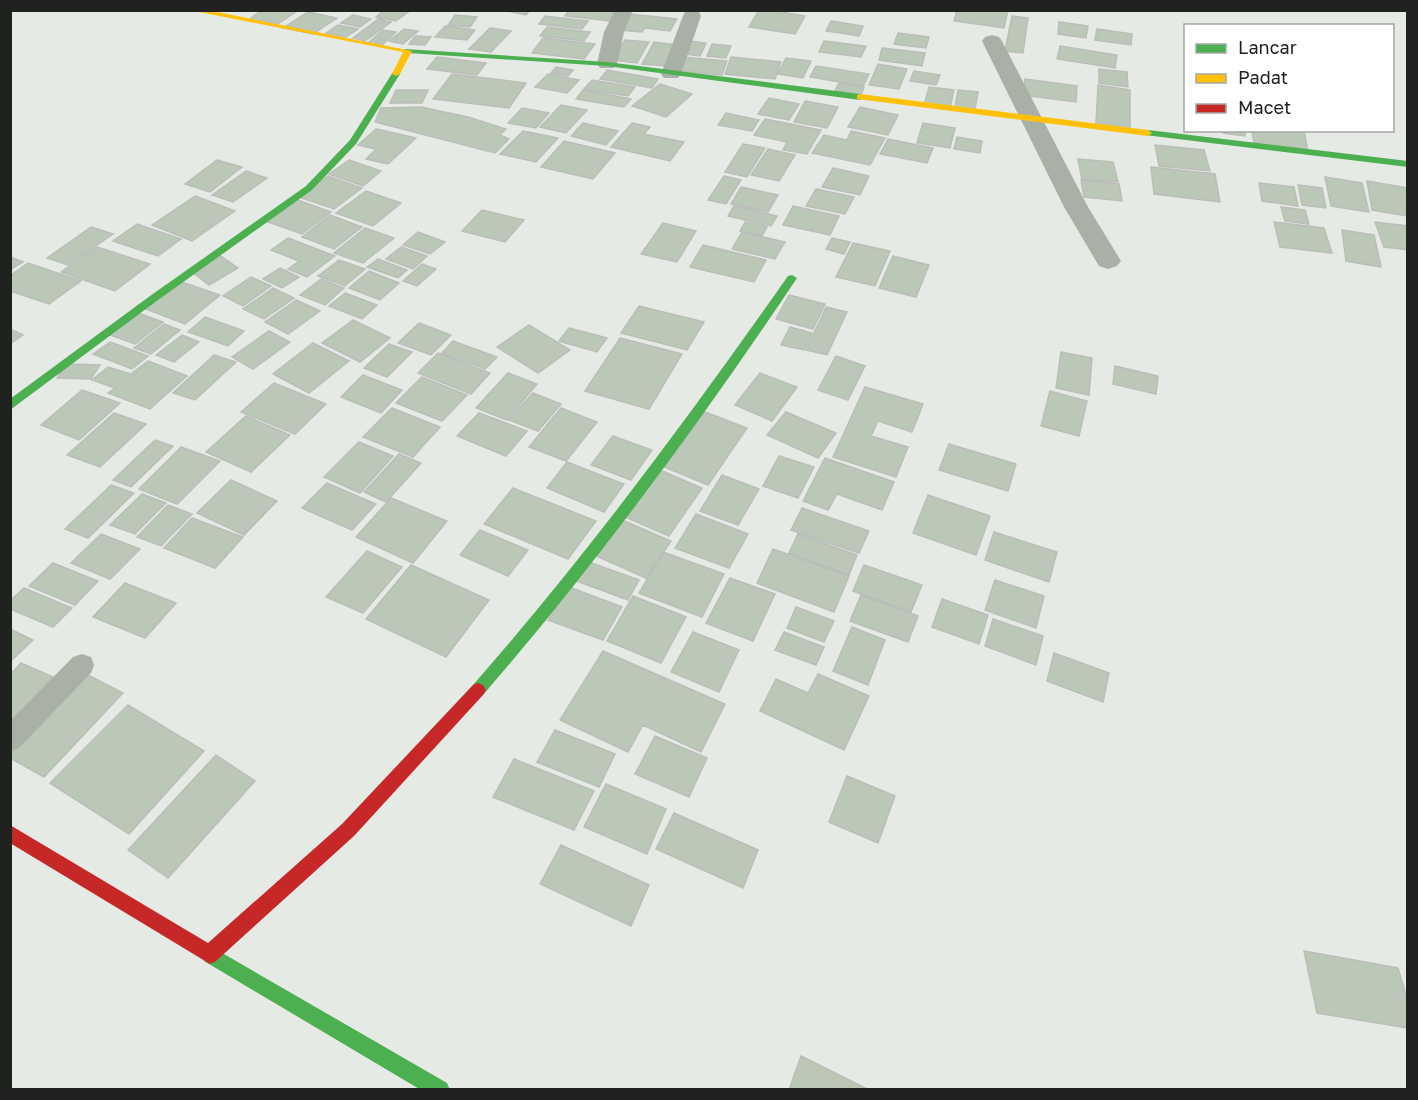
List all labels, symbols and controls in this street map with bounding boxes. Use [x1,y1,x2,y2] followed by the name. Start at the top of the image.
[1184,24,1394,132] legend
[1238,36,1297,58] text: Lancar
[1238,66,1288,88] text: Padat
[1238,96,1291,118] text: Macet

